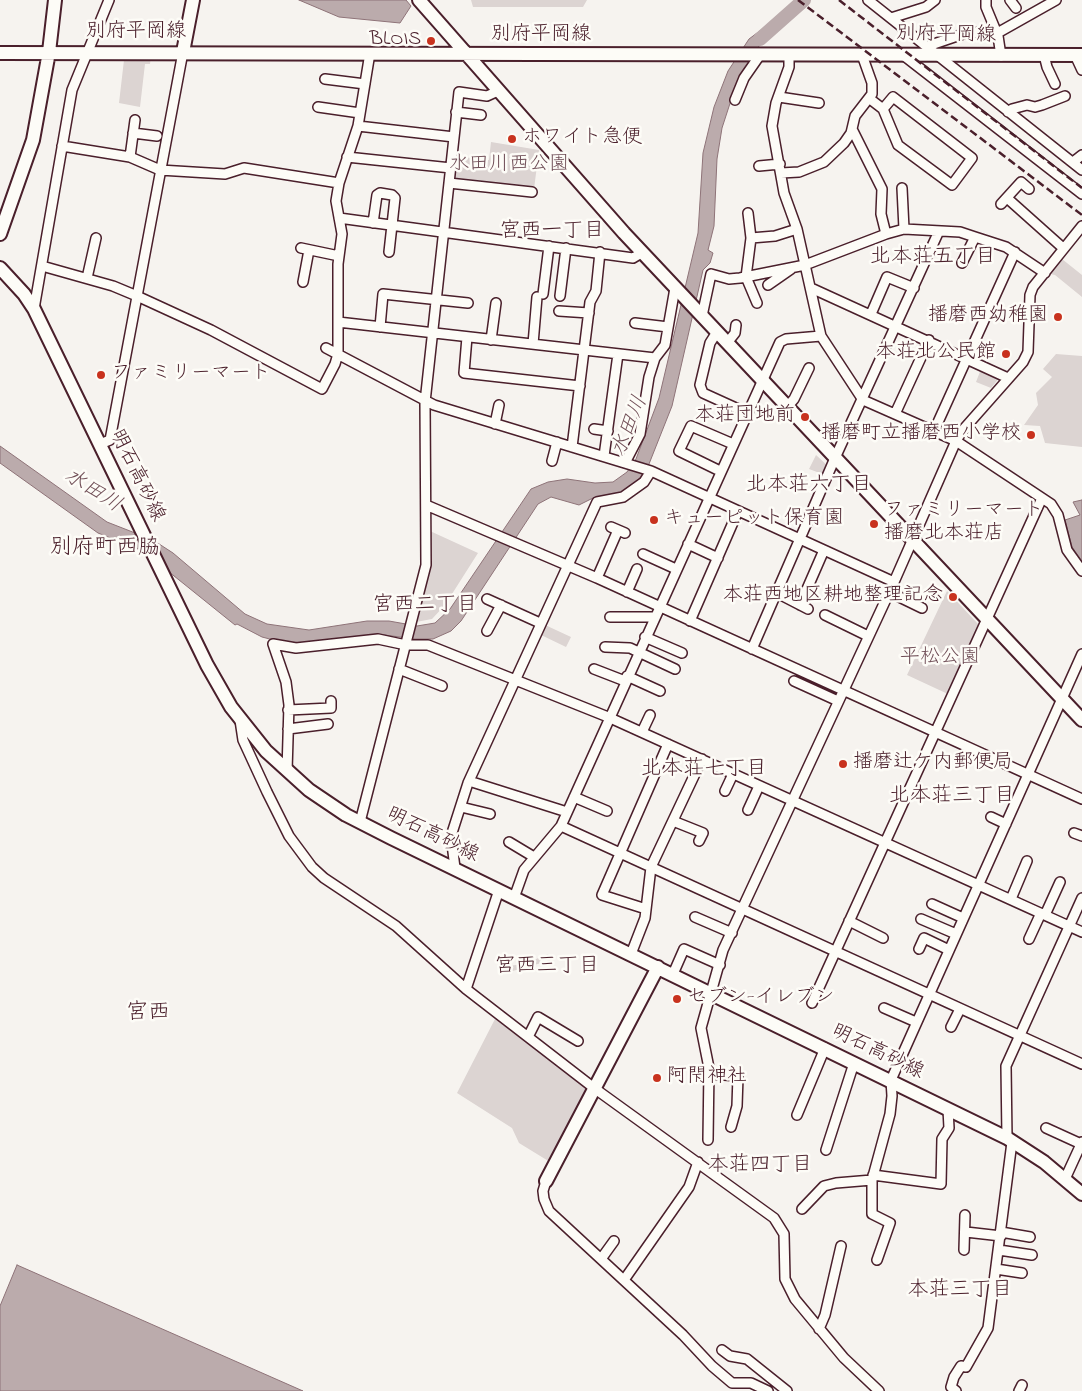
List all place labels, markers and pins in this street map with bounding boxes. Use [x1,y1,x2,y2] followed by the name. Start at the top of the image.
[369,29,421,53] place label: BLOIS
[425,35,437,47] marker: BLOIS
[522,127,642,151] place label: ホワイト急便
[506,133,518,145] marker: ホワイト急便
[928,305,1048,329] place label: 播磨西幼稚園
[1052,311,1064,323] marker: 播磨西幼稚園
[876,342,996,366] place label: 本荘北公民館
[1000,348,1012,360] marker: 本荘北公民館
[111,363,271,387] place label: ファミリーマート
[95,369,107,381] marker: ファミリーマート
[695,405,795,429] place label: 本荘団地前
[799,411,811,423] marker: 本荘団地前
[821,423,1021,447] place label: 播磨町立播磨西小学校
[1025,429,1037,441] marker: 播磨町立播磨西小学校
[884,500,1044,547] place label: ファミリーマート 播磨北本荘店
[664,508,844,532] place label: キューピット保育園
[648,514,660,526] marker: キューピット保育園
[868,518,880,530] marker: ファミリーマート 播磨北本荘店
[723,585,943,609] place label: 本荘西地区耕地整理記念
[947,591,959,603] marker: 本荘西地区耕地整理記念
[853,752,1013,776] place label: 播磨辻ケ内郵便局
[837,758,849,770] marker: 播磨辻ケ内郵便局
[687,987,834,1011] place label: セブン-イレブン
[671,993,683,1005] marker: セブン-イレブン
[667,1066,747,1090] place label: 阿閇神社
[651,1072,663,1084] marker: 阿閇神社

